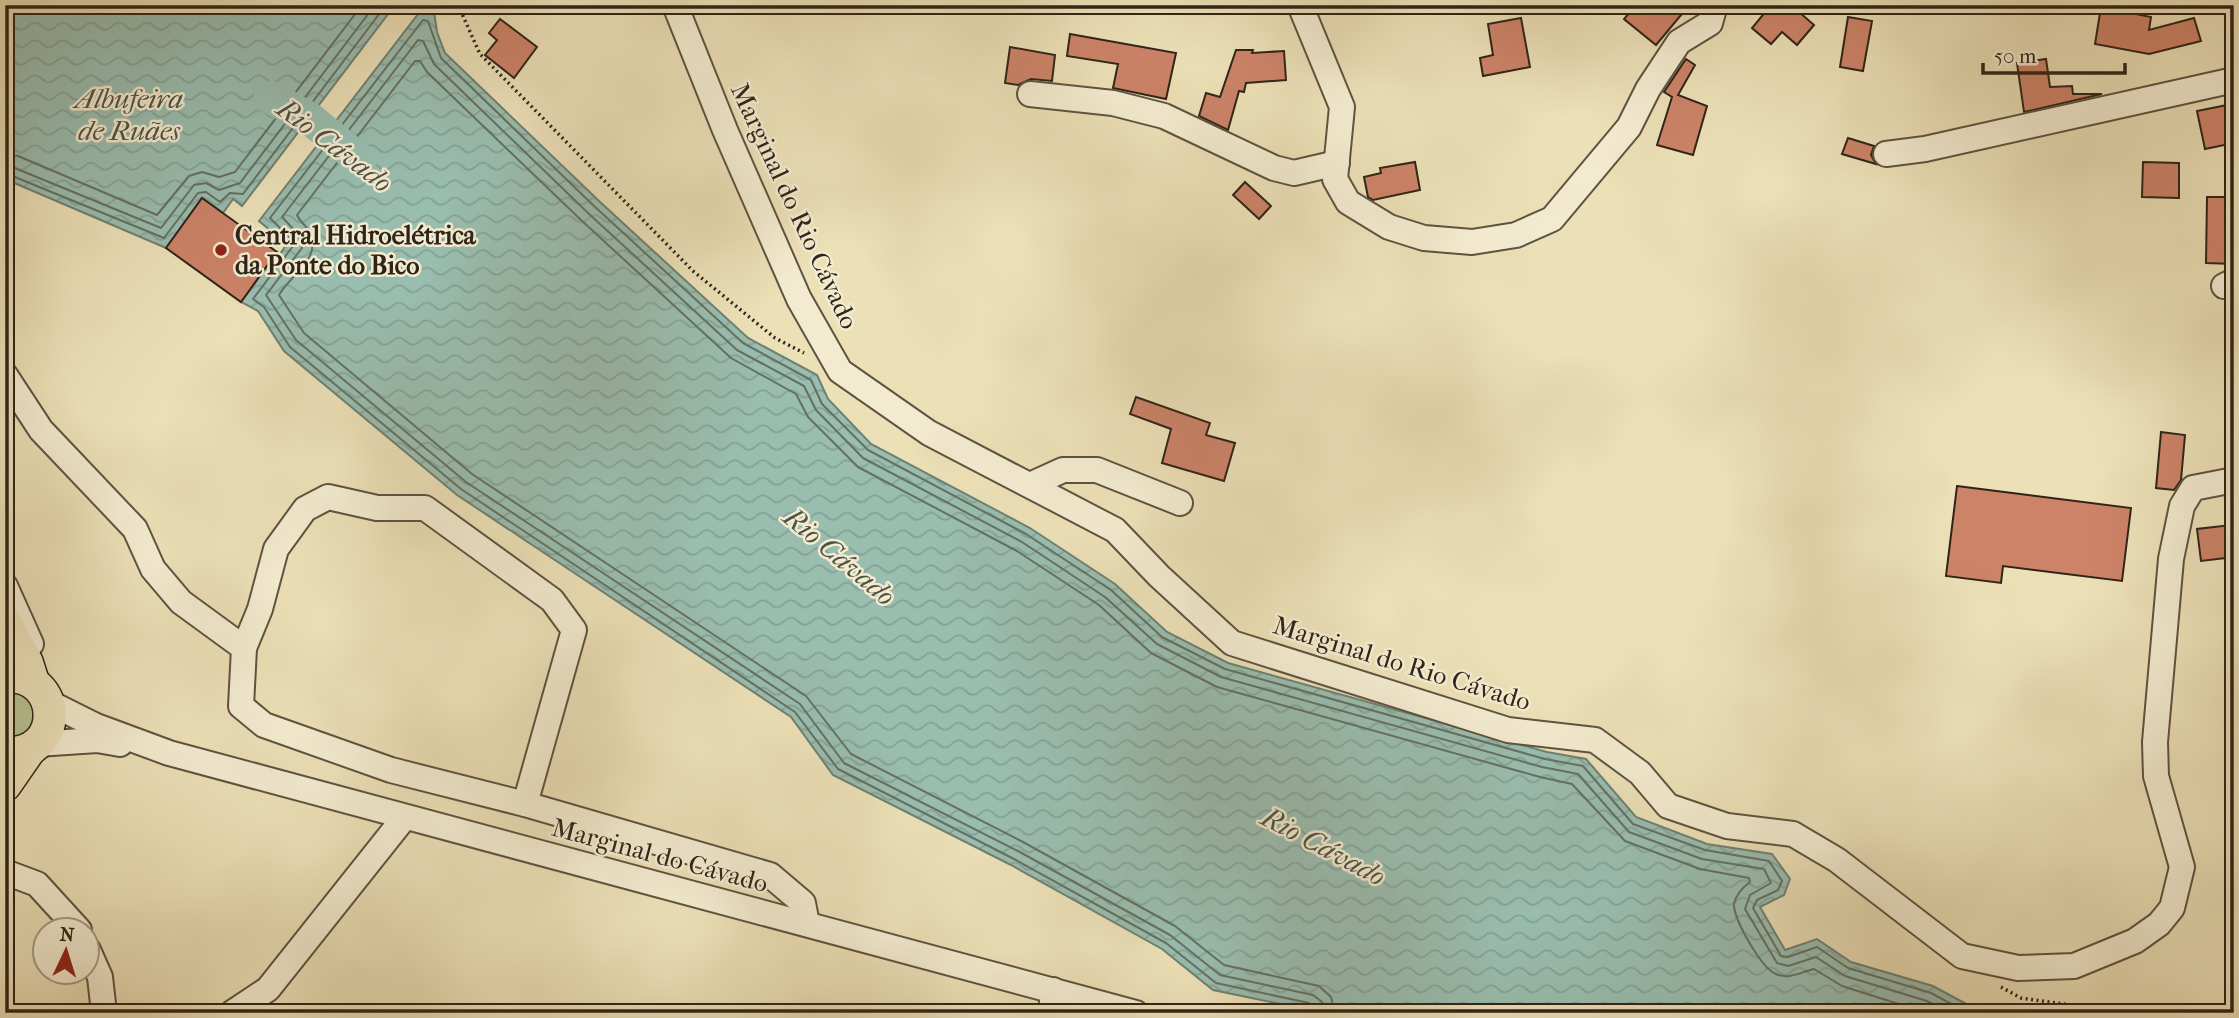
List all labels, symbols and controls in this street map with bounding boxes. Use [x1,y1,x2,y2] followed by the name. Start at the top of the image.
[1983,32,2125,76] scale bar
[1994,44,2037,68] text: 50 m
[724,78,865,334] street label: Marginal do Rio Cávado
[72,82,183,147] water label: Albufeira de Ruães
[269,90,399,199] water label: Rio Cávado
[235,220,477,281] place label: Central Hidroelétrica da Ponte do Bico
[213,242,229,258] marker: Central Hidroelétrica da Ponte do Bico
[776,499,902,613] water label: Rio Cávado
[1269,610,1534,717] street label: Marginal do Rio Cávado
[1254,799,1391,893] water label: Rio Cávado
[548,812,771,899] street label: Marginal do Cávado
[32,916,102,986] north arrow
[59,924,76,947] text: N

